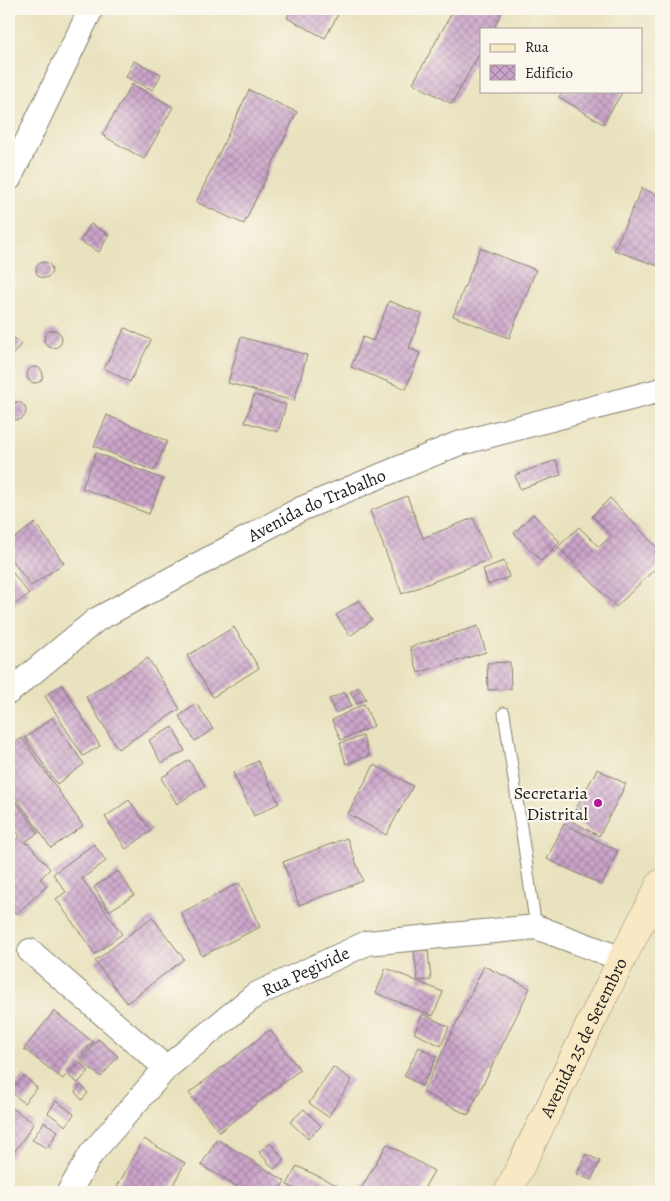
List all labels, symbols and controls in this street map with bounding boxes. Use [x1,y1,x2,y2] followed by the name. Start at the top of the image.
[480,28,642,92] legend
[525,37,549,57] text: Rua
[525,63,573,83] text: Edifício
[243,463,389,548] street label: Avenida do Trabalho
[514,781,589,826] place label: Secretaria Distrital
[592,797,604,809] marker: Secretaria Distrital
[258,941,353,1002] street label: Rua Pegivide
[534,954,633,1122] street label: Avenida 25 de Setembro

